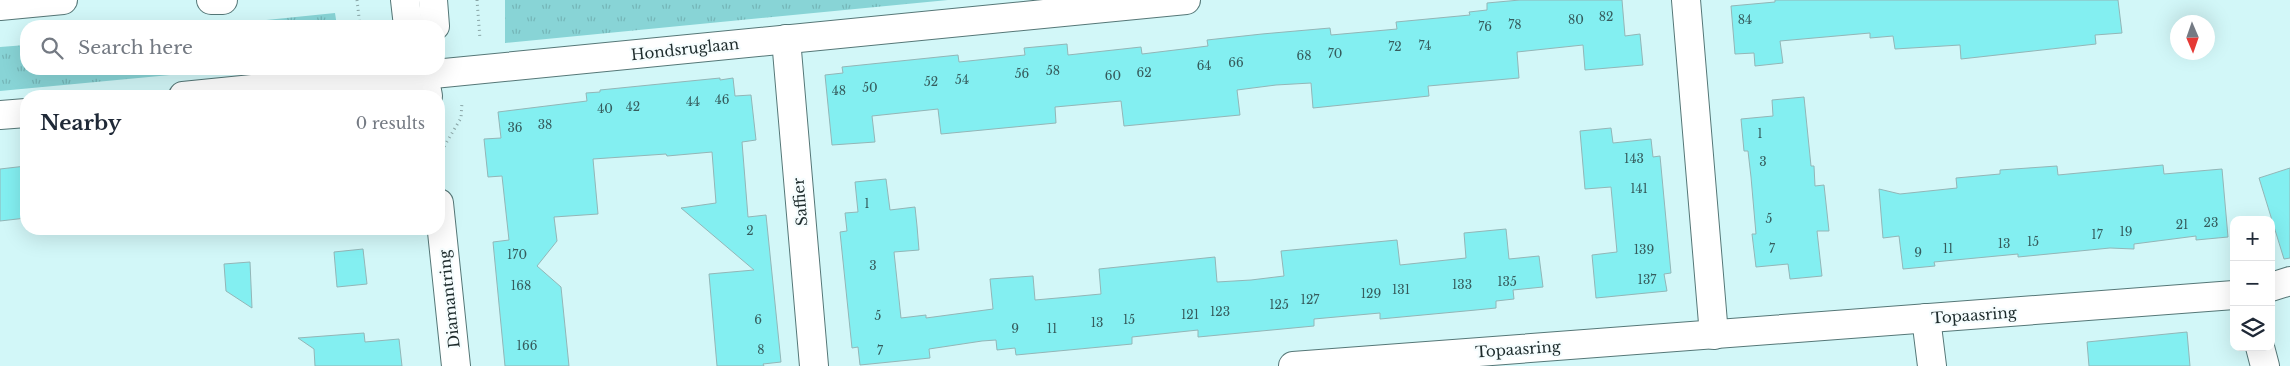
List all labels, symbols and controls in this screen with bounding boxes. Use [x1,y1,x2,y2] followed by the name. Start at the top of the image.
[1599,9,1613,24] house number: 82
[1568,12,1584,27] house number: 80
[1738,12,1752,27] house number: 84
[2170,15,2215,60] north arrow
[1508,17,1522,32] house number: 78
[1478,19,1492,34] house number: 76
[20,20,445,75] search box
[38,34,66,62] icon: search
[630,34,740,64] street label: Hondsruglaan
[78,36,193,59] text: Search here
[1419,38,1431,53] house number: 74
[1388,39,1402,54] house number: 72
[1328,46,1342,61] house number: 70
[1297,48,1312,63] house number: 68
[1228,55,1244,70] house number: 66
[1197,58,1211,73] house number: 64
[1046,63,1060,78] house number: 58
[1136,65,1152,80] house number: 62
[1015,66,1030,81] house number: 56
[1105,68,1121,83] house number: 60
[955,72,969,87] house number: 54
[924,74,938,89] house number: 52
[862,80,878,95] house number: 50
[832,83,846,98] house number: 48
[715,92,730,107] house number: 46
[686,94,700,109] house number: 44
[626,99,640,114] house number: 42
[597,101,613,116] house number: 40
[40,110,121,136] text: Nearby
[356,113,425,133] text: 0 results
[538,117,552,132] house number: 38
[507,120,523,135] house number: 36
[1757,126,1763,141] house number: 1
[1624,151,1644,166] house number: 143
[1759,154,1767,169] house number: 3
[788,176,812,227] street label: Saffier
[1630,181,1648,196] house number: 141
[864,196,870,211] house number: 1
[1766,211,1773,226] house number: 5
[2204,215,2218,230] house number: 23
[2230,216,2275,351] map controls
[2230,216,2275,261] button: +
[2176,217,2188,232] house number: 21
[746,223,754,238] house number: 2
[2119,224,2133,239] house number: 19
[2091,227,2104,242] house number: 17
[2027,234,2039,249] house number: 15
[1998,236,2010,251] house number: 13
[1769,241,1776,256] house number: 7
[1943,241,1953,256] house number: 11
[1634,242,1654,257] house number: 139
[1914,245,1922,260] house number: 9
[507,247,527,262] house number: 170
[434,248,464,349] street label: Diamantring
[869,258,877,273] house number: 3
[2230,261,2275,306] button: −
[1638,272,1657,287] house number: 137
[1497,274,1517,289] house number: 135
[1452,277,1472,292] house number: 133
[511,278,531,293] house number: 168
[1392,282,1410,297] house number: 131
[1361,286,1381,301] house number: 129
[1301,292,1320,307] house number: 127
[1269,297,1289,312] house number: 125
[1931,302,2018,327] street label: Topaasring
[1210,304,1230,319] house number: 123
[2230,306,2275,351] button: layers
[1181,307,1199,322] house number: 121
[875,308,882,323] house number: 5
[754,312,762,327] house number: 6
[1123,312,1135,327] house number: 15
[1091,315,1103,330] house number: 13
[1011,321,1019,336] house number: 9
[1047,321,1057,336] house number: 11
[1475,336,1562,361] street label: Topaasring
[517,338,538,353] house number: 166
[757,342,765,357] house number: 8
[877,343,884,358] house number: 7

